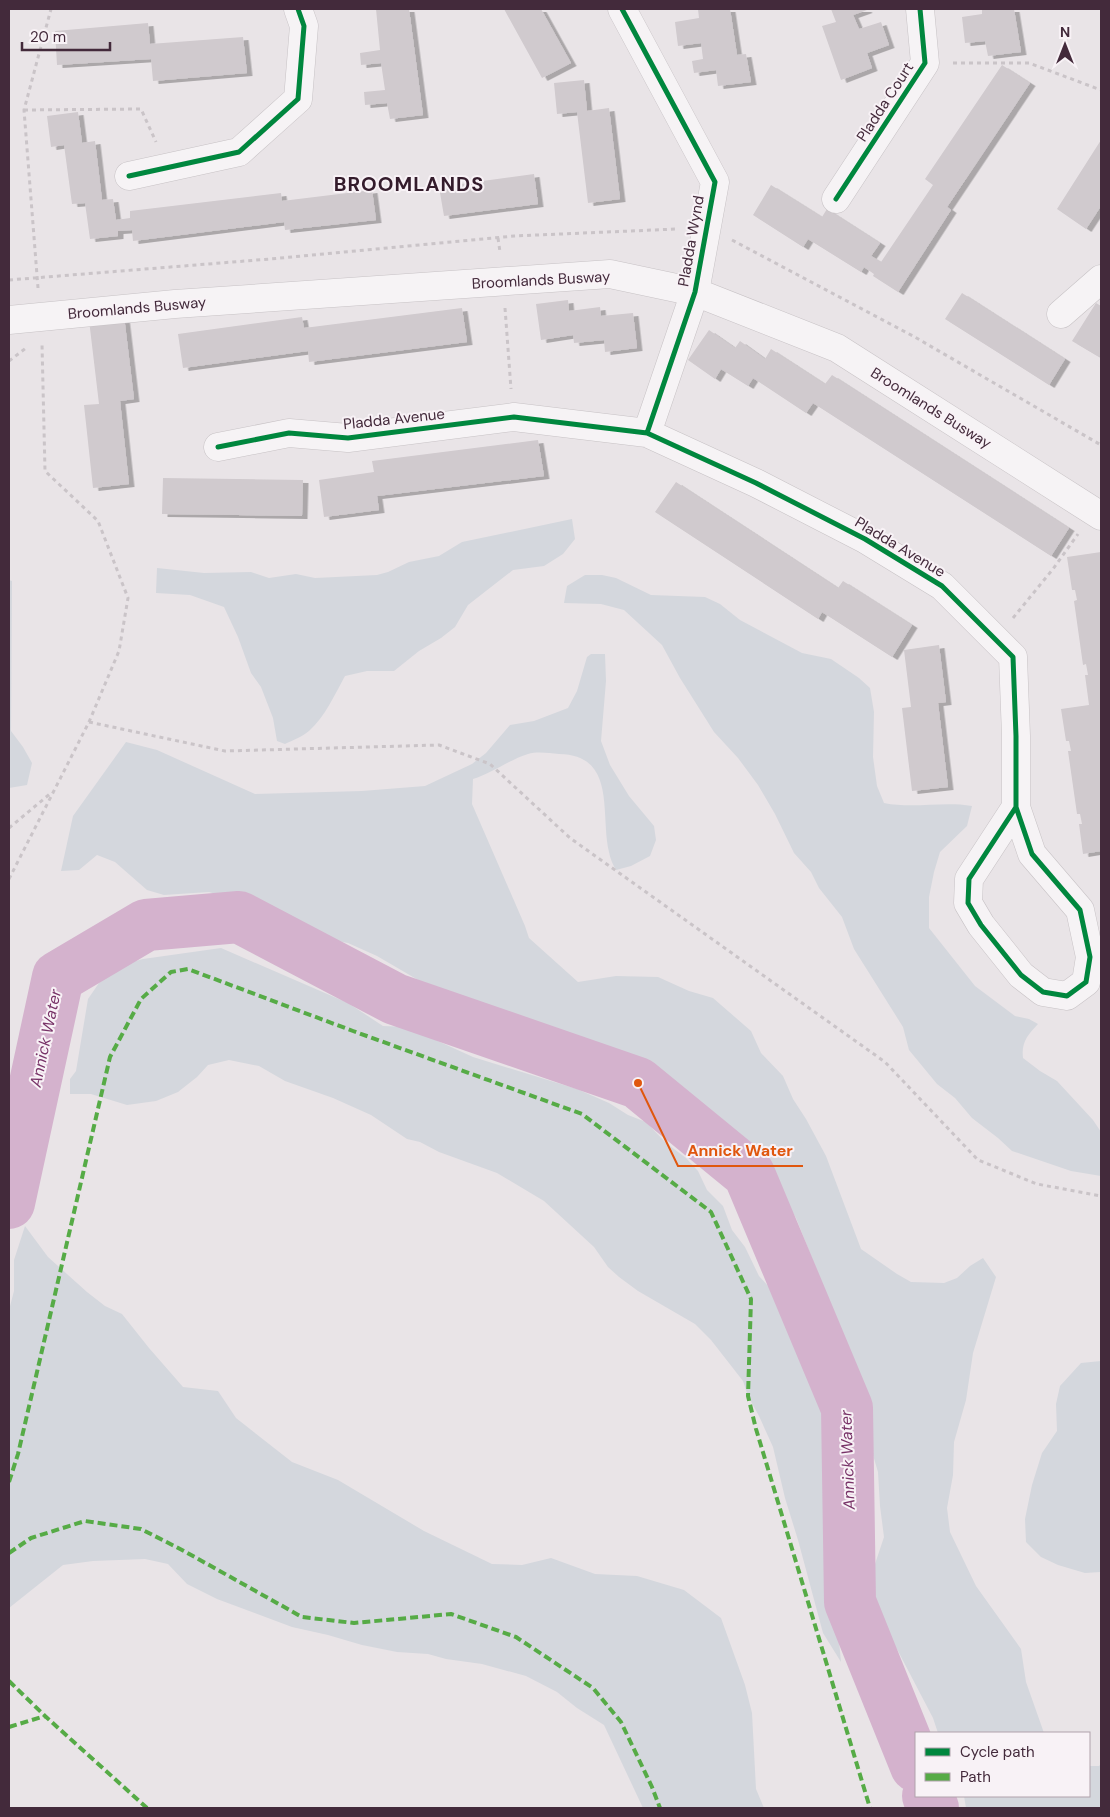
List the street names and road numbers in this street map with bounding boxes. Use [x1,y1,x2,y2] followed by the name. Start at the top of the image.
[852,58,918,146] street label: Pladda Court
[673,194,709,288] street label: Pladda Wynd
[471,266,612,294] street label: Broomlands Busway
[67,292,208,324] street label: Broomlands Busway
[867,363,996,454] street label: Broomlands Busway
[342,404,446,434] street label: Pladda Avenue
[851,512,949,582] street label: Pladda Avenue

